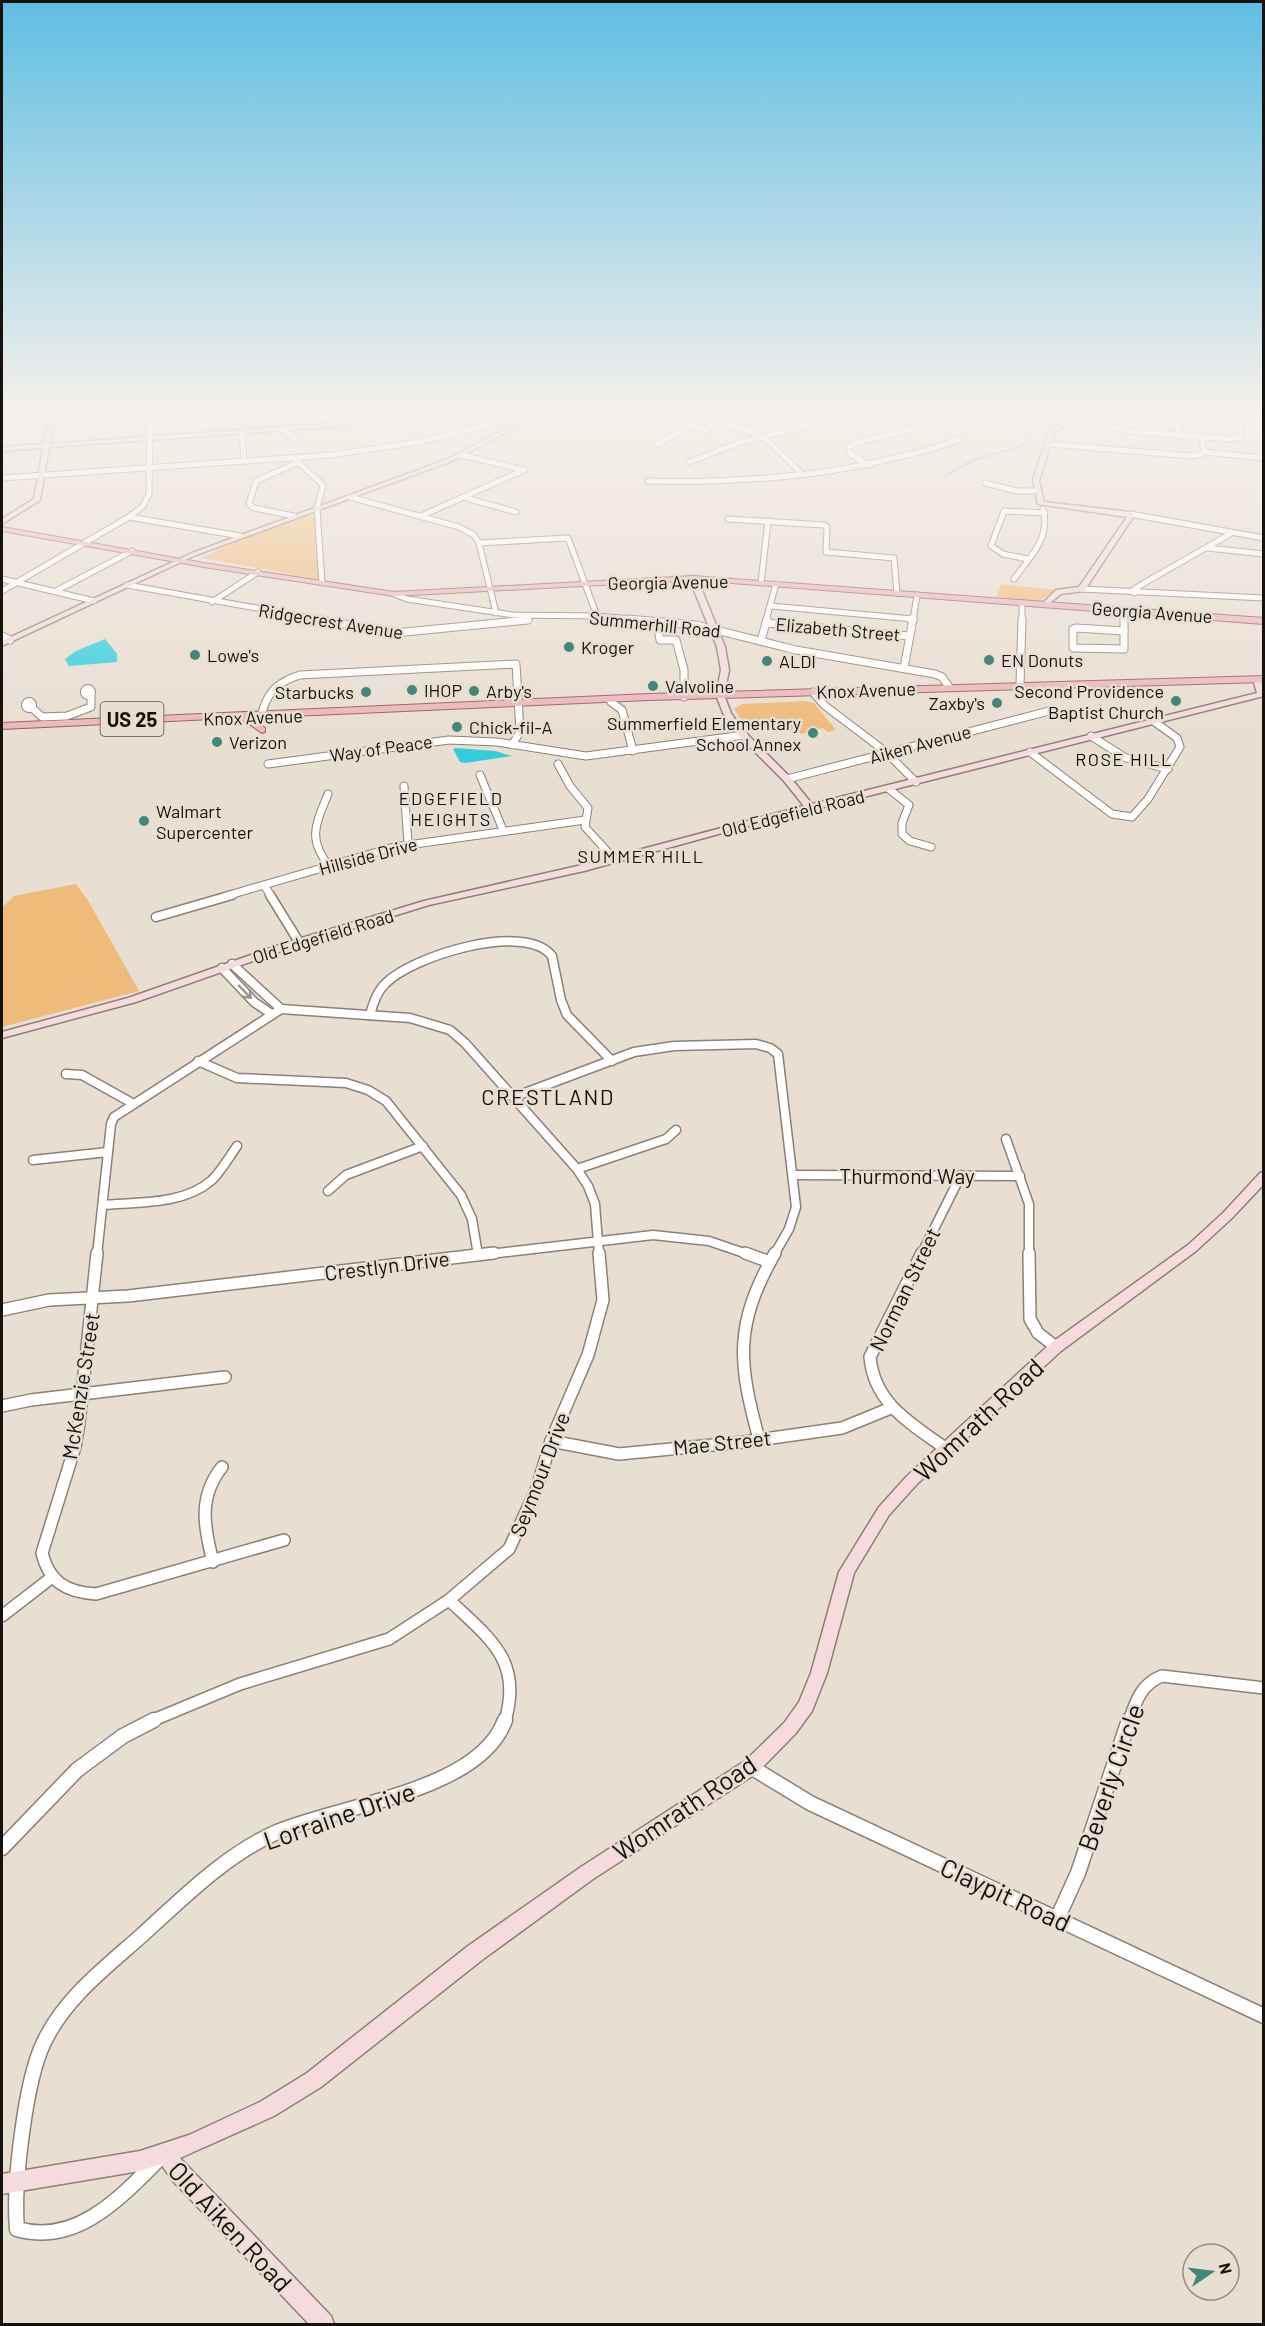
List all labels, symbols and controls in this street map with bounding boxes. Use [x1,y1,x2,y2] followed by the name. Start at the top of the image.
[607,570,729,594] street label: Georgia Avenue
[1091,597,1213,627] street label: Georgia Avenue
[257,599,405,643] street label: Ridgecrest Avenue
[588,606,722,642] street label: Summerhill Road
[775,613,901,645] street label: Elizabeth Street
[581,636,634,658] place label: Kroger
[562,640,576,654] marker: Kroger
[207,644,259,666] place label: Lowe's
[188,648,202,662] marker: Lowe's
[1001,649,1083,671] place label: EN Donuts
[779,650,816,672] place label: ALDI
[982,653,996,667] marker: EN Donuts
[760,654,774,668] marker: ALDI
[665,675,734,697] place label: Valvoline
[816,677,916,703] street label: Knox Avenue
[424,679,462,701] place label: IHOP
[646,679,660,693] marker: Valvoline
[486,680,532,702] place label: Arby's
[1014,680,1164,723] place label: Second Providence Baptist Church
[275,681,354,703] place label: Starbucks
[405,683,419,697] marker: IHOP
[467,684,481,698] marker: Arby's
[359,685,373,699] marker: Starbucks
[929,692,985,714] place label: Zaxby's
[1169,694,1183,708] marker: Second Providence Baptist Church
[990,696,1004,710] marker: Zaxby's
[100,702,164,736] road number: US 25
[203,704,303,730] street label: Knox Avenue
[607,712,801,755] place label: Summerfield Elementary School Annex
[469,716,553,738] place label: Chick-fil-A
[450,720,464,734] marker: Chick-fil-A
[867,720,973,768] street label: Aiken Avenue
[806,726,820,740] marker: Summerfield Elementary School Annex
[328,730,434,766] street label: Way of Peace
[229,731,287,753] place label: Verizon
[210,735,224,749] marker: Verizon
[1075,748,1173,770] district label: ROSE HILL
[719,785,867,841] street label: Old Edgefield Road
[399,787,503,830] district label: EDGEFIELD HEIGHTS
[156,800,254,843] place label: Walmart Supercenter
[137,814,151,828] marker: Walmart Supercenter
[316,832,420,880] street label: Hillside Drive
[578,845,704,867] district label: SUMMER HILL
[250,904,396,968] street label: Old Edgefield Road
[238,984,252,999] one-way arrow
[481,1083,615,1109] district label: CRESTLAND
[839,1163,975,1188] street label: Thurmond Way
[863,1223,945,1355] street label: Norman Street
[323,1245,451,1285] street label: Crestlyn Drive
[56,1311,104,1461] street label: McKenzie Street
[907,1351,1049,1487] street label: Womrath Road
[504,1408,574,1540] street label: Seymour Drive
[672,1424,772,1460] street label: Mae Street
[1070,1699,1150,1855] street label: Beverly Circle
[607,1748,761,1866] street label: Womrath Road
[259,1775,419,1855] street label: Lorraine Drive
[936,1850,1076,1938] street label: Claypit Road
[163,2154,299,2298] street label: Old Aiken Road
[1181,2242,1241,2302] north arrow
[1216,2261,1237,2276] text: N

